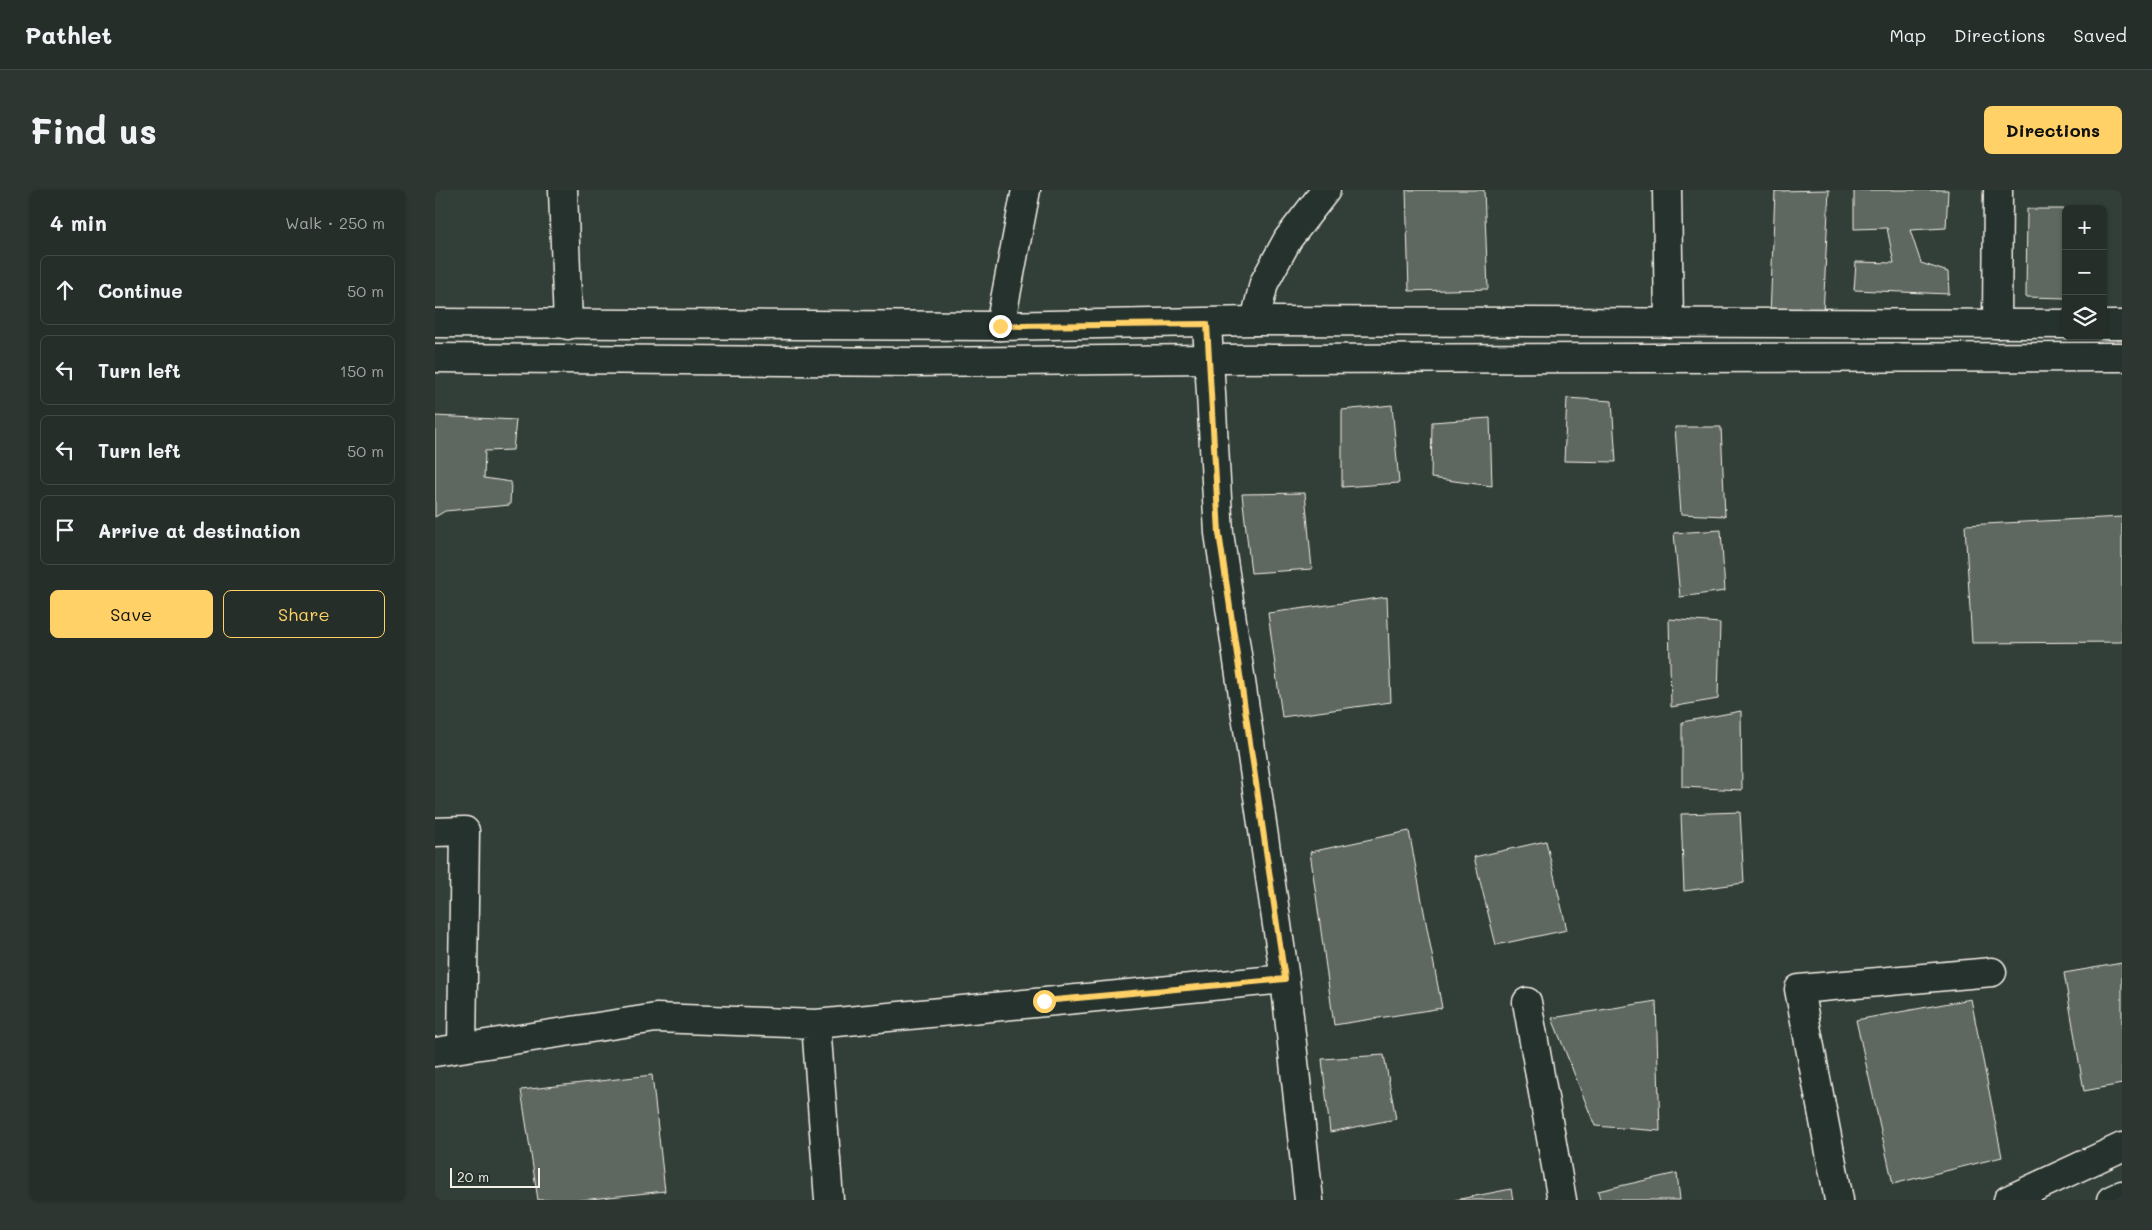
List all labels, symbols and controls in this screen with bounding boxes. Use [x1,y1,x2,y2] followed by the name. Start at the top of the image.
[25,19,112,50] text: Pathlet
[1889,23,1926,47] text: Map
[1954,23,2046,47] text: Directions
[2074,23,2127,47] text: Saved
[1984,106,2122,154] button: Directions
[30,107,157,153] text: Find us
[2062,205,2107,340] map controls
[2062,205,2107,250] button: +
[50,209,107,236] text: 4 min
[285,212,385,233] text: Walk · 250 m
[2062,250,2107,295] button: −
[51,276,79,304] icon: ahead
[98,278,183,303] text: Continue
[347,280,384,301] text: 50 m
[2062,295,2107,340] button: layers
[989,315,1012,338] route end
[51,356,79,384] icon: left
[98,358,181,383] text: Turn left
[340,360,384,381] text: 150 m
[51,436,79,464] icon: left
[98,438,181,463] text: Turn left
[347,440,384,461] text: 50 m
[51,516,79,544] icon: arrive
[98,518,301,543] text: Arrive at destination
[50,590,213,638] button: Save
[223,590,385,638] button: Share
[1033,990,1056,1013] route start
[450,1165,540,1188] scale bar
[457,1167,489,1186] text: 20 m

